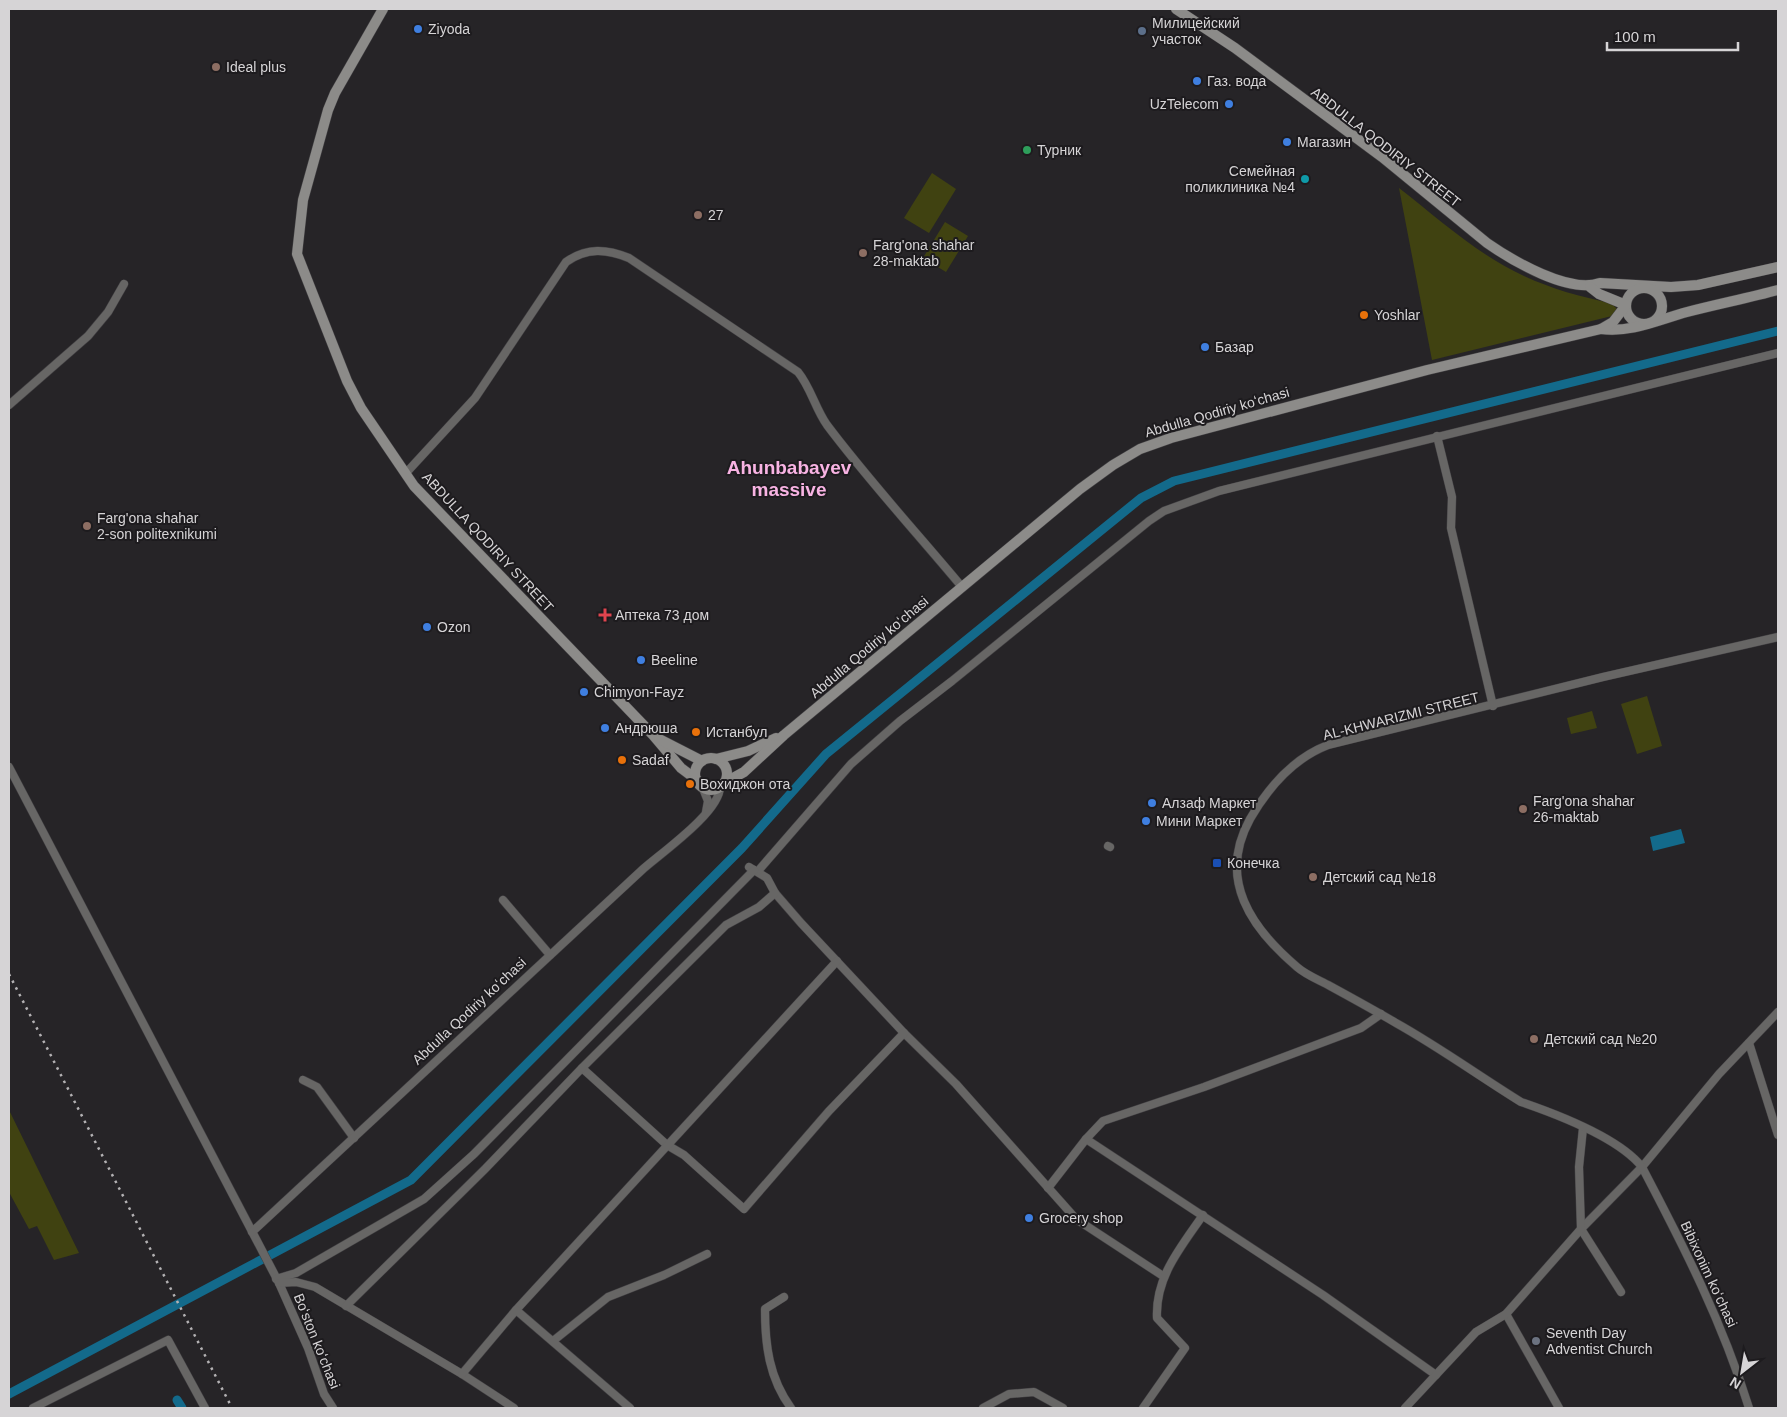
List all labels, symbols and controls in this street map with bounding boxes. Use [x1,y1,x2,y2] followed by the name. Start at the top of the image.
[1152,15,1240,47] place label: Милицейский участок
[1607,20,1738,52] scale bar
[428,21,470,37] place label: Ziyoda
[412,23,424,35] marker: Ziyoda
[1136,25,1148,37] marker: Милицейский участок
[1614,28,1656,45] text: 100 m
[226,59,286,75] place label: Ideal plus
[210,61,222,73] marker: Ideal plus
[1207,73,1267,89] place label: Газ. вода
[1191,75,1203,87] marker: Газ. вода
[1308,84,1464,210] street label: ABDULLA QODIRIY STREET
[1150,96,1219,112] place label: UzTelecom
[1223,98,1235,110] marker: UzTelecom
[1297,134,1351,150] place label: Магазин
[1281,136,1293,148] marker: Магазин
[1037,142,1082,158] place label: Турник
[1021,144,1033,156] marker: Турник
[1185,163,1295,195] place label: Семейная поликлиника №4
[1299,173,1311,185] marker: Семейная поликлиника №4
[708,207,724,223] place label: 27
[692,209,704,221] marker: 27
[873,237,975,269] place label: Farg'ona shahar 28-maktab
[857,247,869,259] marker: Farg'ona shahar 28-maktab
[1374,307,1421,323] place label: Yoshlar
[1358,309,1370,321] marker: Yoshlar
[1215,339,1254,355] place label: Базар
[1199,341,1211,353] marker: Базар
[1143,384,1291,440] street label: Abdulla Qodiriy koʻchasi
[727,457,852,500] district label: Ahunbabayev massive
[419,469,557,615] street label: ABDULLA QODIRIY STREET
[97,510,217,542] place label: Farg'ona shahar 2-son politexnikumi
[81,520,93,532] marker: Farg'ona shahar 2-son politexnikumi
[807,593,931,701] street label: Abdulla Qodiriy koʻchasi
[615,607,709,623] place label: Аптека 73 дом
[599,609,611,621] marker: Аптека 73 дом
[437,619,470,635] place label: Ozon
[421,621,433,633] marker: Ozon
[651,652,698,668] place label: Beeline
[635,654,647,666] marker: Beeline
[594,684,684,700] place label: Chimyon-Fayz
[578,686,590,698] marker: Chimyon-Fayz
[1321,689,1481,743] street label: AL-KHWARIZMI STREET
[615,720,678,736] place label: Андрюша
[599,722,611,734] marker: Андрюша
[706,724,767,740] place label: Истанбул
[690,726,702,738] marker: Истанбул
[632,752,669,768] place label: Sadaf
[616,754,628,766] marker: Sadaf
[700,776,790,792] place label: Вохиджон ота
[684,778,696,790] marker: Вохиджон ота
[1533,793,1635,825] place label: Farg'ona shahar 26-maktab
[1162,795,1257,811] place label: Алзаф Маркет
[1146,797,1158,809] marker: Алзаф Маркет
[1517,803,1529,815] marker: Farg'ona shahar 26-maktab
[1156,813,1243,829] place label: Мини Маркет
[1140,815,1152,827] marker: Мини Маркет
[1227,855,1280,871] place label: Конечка
[1211,857,1223,869] marker: Конечка
[1323,869,1436,885] place label: Детский сад №18
[1307,871,1319,883] marker: Детский сад №18
[409,954,529,1068] street label: Abdulla Qodiriy koʻchasi
[1544,1031,1657,1047] place label: Детский сад №20
[1528,1033,1540,1045] marker: Детский сад №20
[1039,1210,1123,1226] place label: Grocery shop
[1023,1212,1035,1224] marker: Grocery shop
[1677,1218,1741,1330] street label: Bibixonim koʻchasi
[291,1291,343,1391] street label: Boʻston koʻchasi
[1546,1325,1653,1357] place label: Seventh Day Adventist Church
[1530,1335,1542,1347] marker: Seventh Day Adventist Church
[1717,1347,1767,1397] north arrow
[1727,1374,1744,1393] text: N

